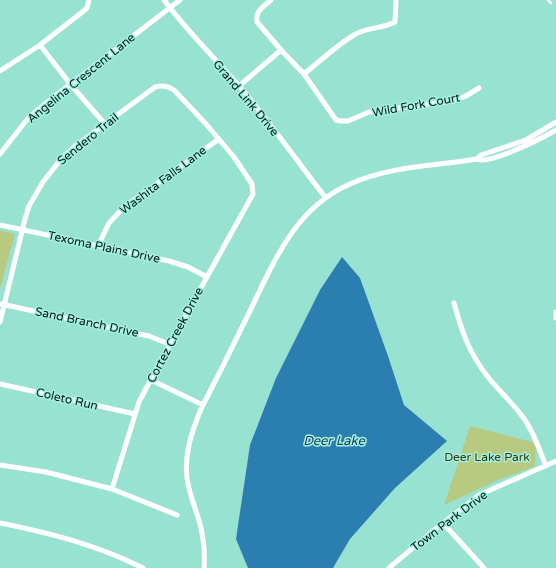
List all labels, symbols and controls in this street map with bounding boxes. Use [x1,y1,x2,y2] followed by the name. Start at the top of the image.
[24,30,138,126] street label: Angelina Crescent Lane
[210,57,282,139] street label: Grand Link Drive
[371,90,461,120] street label: Wild Fork Court
[55,110,121,168] street label: Sendero Trail
[117,143,209,217] street label: Washita Falls Lane
[47,228,162,266] street label: Texoma Plains Drive
[144,285,206,385] street label: Cortez Creek Drive
[34,304,140,340] street label: Sand Branch Drive
[35,385,99,413] street label: Coleto Run
[303,433,365,449] water label: Deer Lake
[444,450,530,464] park label: Deer Lake Park
[408,488,490,554] street label: Town Park Drive

